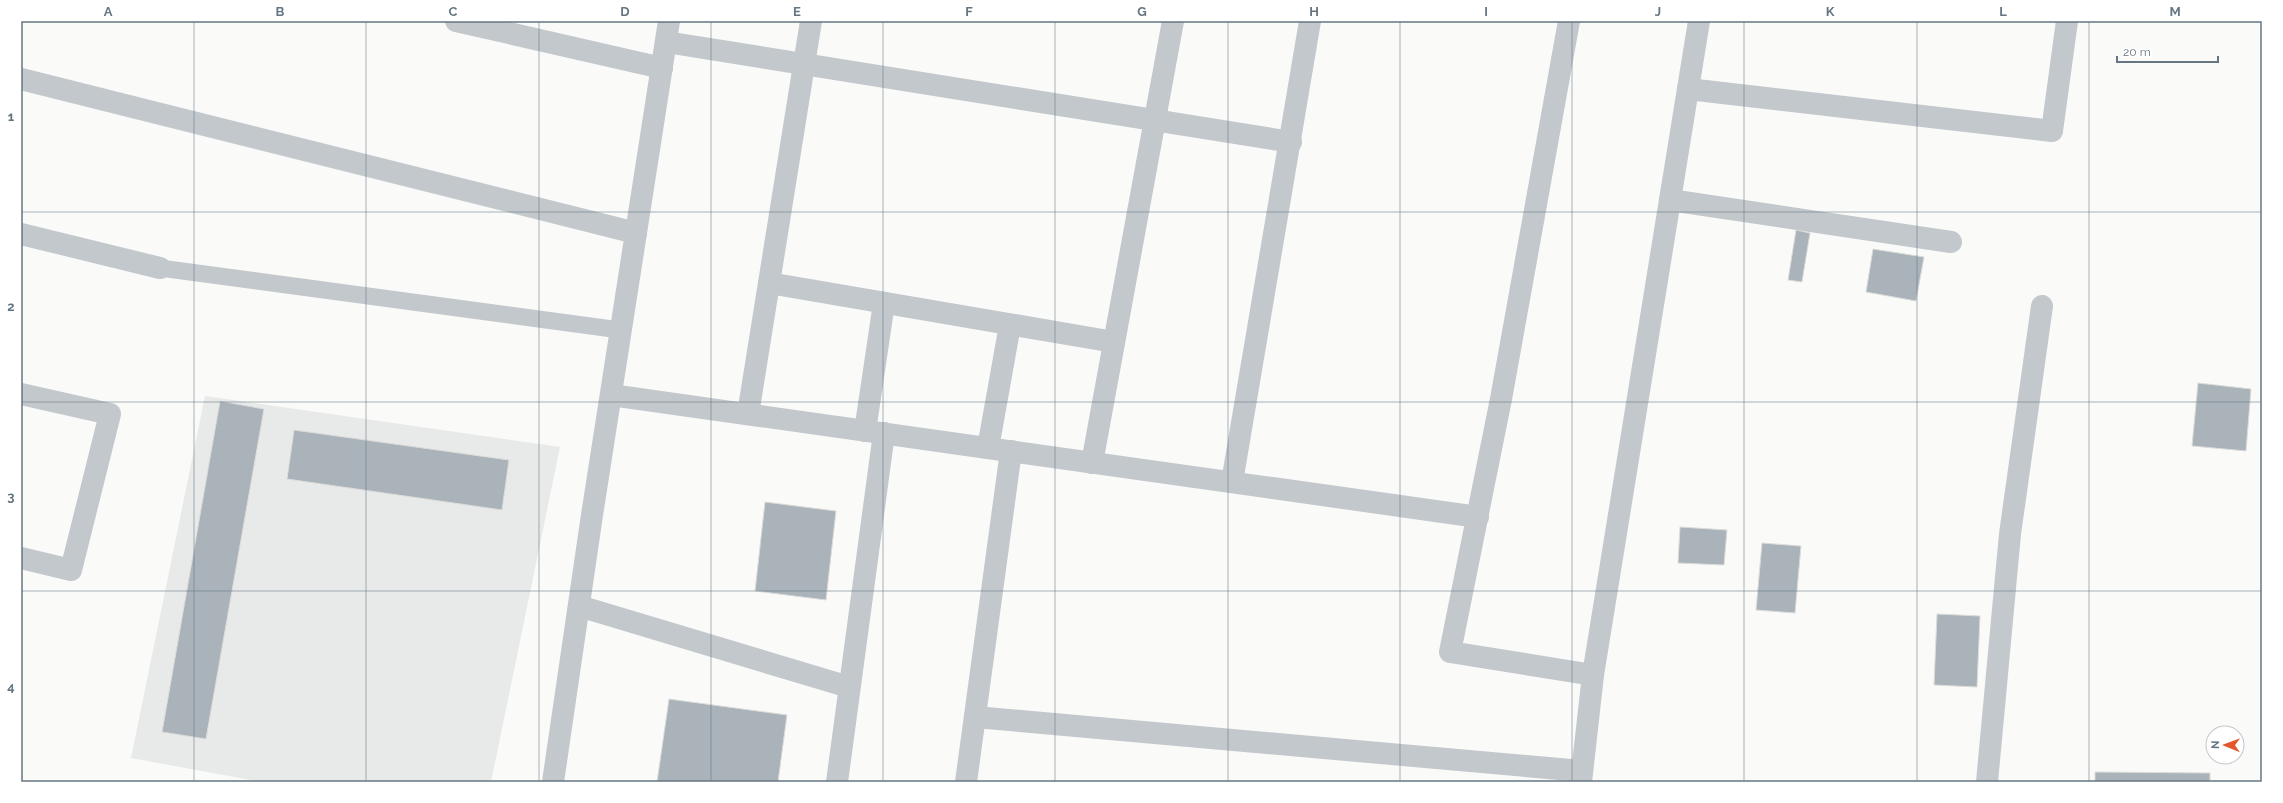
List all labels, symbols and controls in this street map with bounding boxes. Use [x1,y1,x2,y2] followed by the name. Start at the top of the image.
[104,4,113,19] text: A
[276,4,285,19] text: B
[449,4,458,19] text: C
[620,4,630,19] text: D
[793,4,801,19] text: E
[965,4,973,19] text: F
[1137,4,1147,19] text: G
[1309,4,1319,19] text: H
[1484,4,1488,19] text: I
[1655,4,1661,19] text: J
[1826,4,1835,19] text: K
[1999,4,2007,19] text: L
[2169,4,2181,19] text: M
[2117,38,2218,64] scale bar
[2123,45,2151,59] text: 20 m
[8,109,15,124] text: 1
[7,299,15,314] text: 2
[7,489,15,504] text: 3
[7,679,15,694] text: 4
[2205,725,2245,765] north arrow
[2209,741,2222,749] text: N

